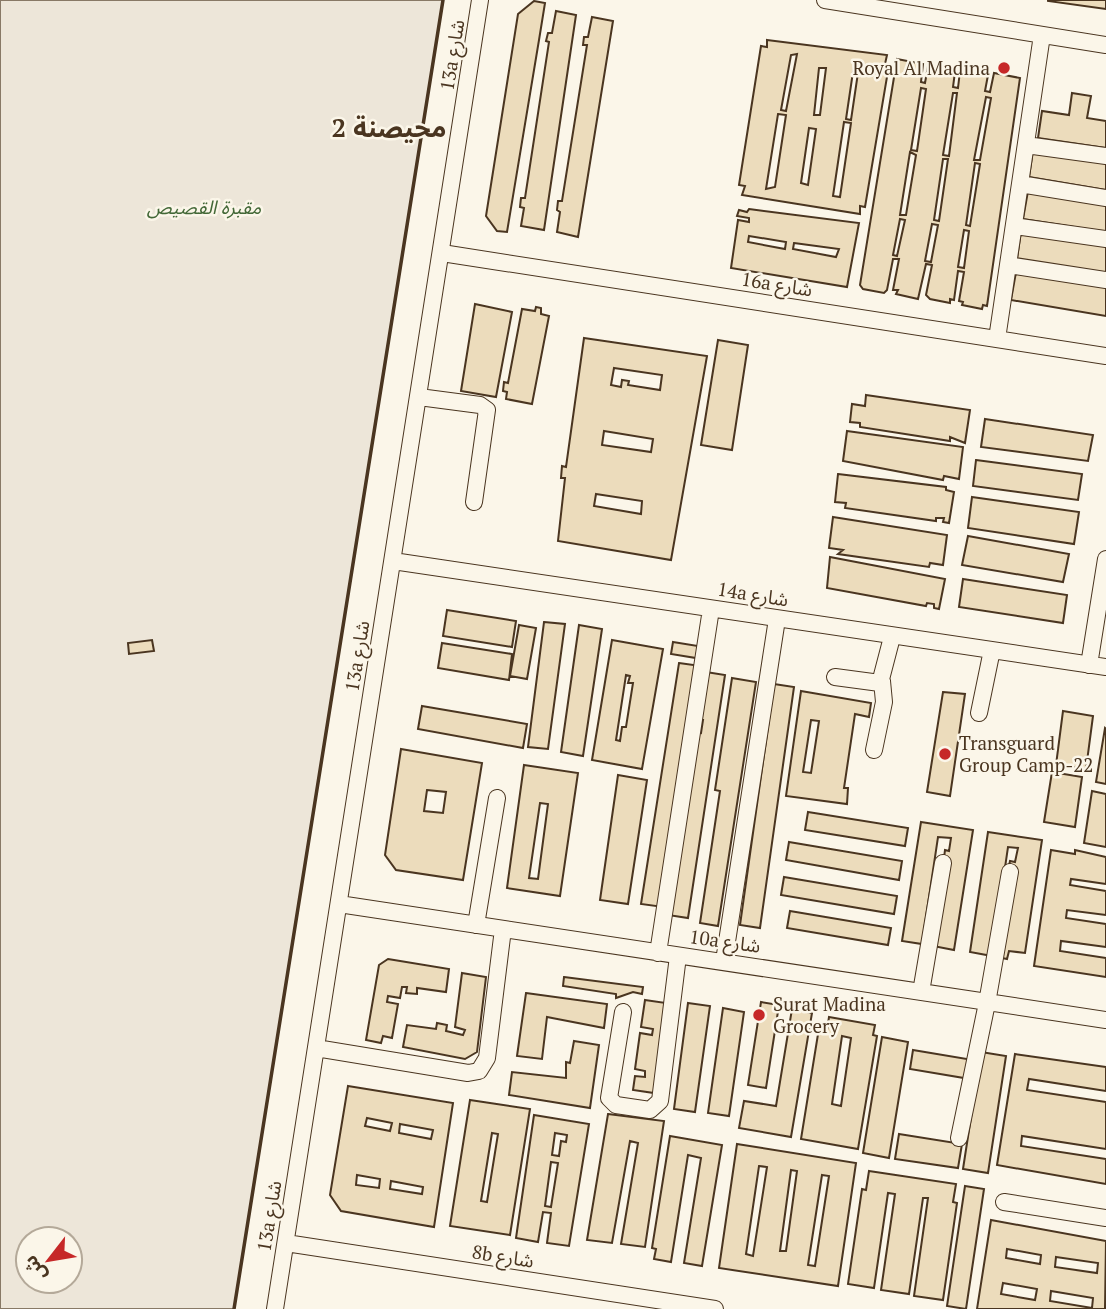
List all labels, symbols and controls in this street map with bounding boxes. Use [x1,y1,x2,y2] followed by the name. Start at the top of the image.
[434,18,471,92] street label: 13a شارع
[852,55,990,80] place label: Royal Al Madina
[996,60,1012,76] marker: Royal Al Madina
[331,110,447,144] district label: محيصنة 2
[147,194,261,219] park label: مقبرة القصيص
[740,266,814,303] street label: 16a شارع
[716,576,790,613] street label: 14a شارع
[339,619,376,693] street label: 13a شارع
[959,730,1093,777] place label: Transguard Group Camp-22
[937,746,953,762] marker: Transguard Group Camp-22
[688,923,762,960] street label: 10a شارع
[773,991,886,1038] place label: Surat Madina Grocery
[751,1007,767,1023] marker: Surat Madina Grocery
[251,1179,288,1253] street label: 13a شارع
[14,1225,84,1295] north arrow
[470,1238,536,1275] street label: 8b شارع
[17,1251,51,1287] text: ش

